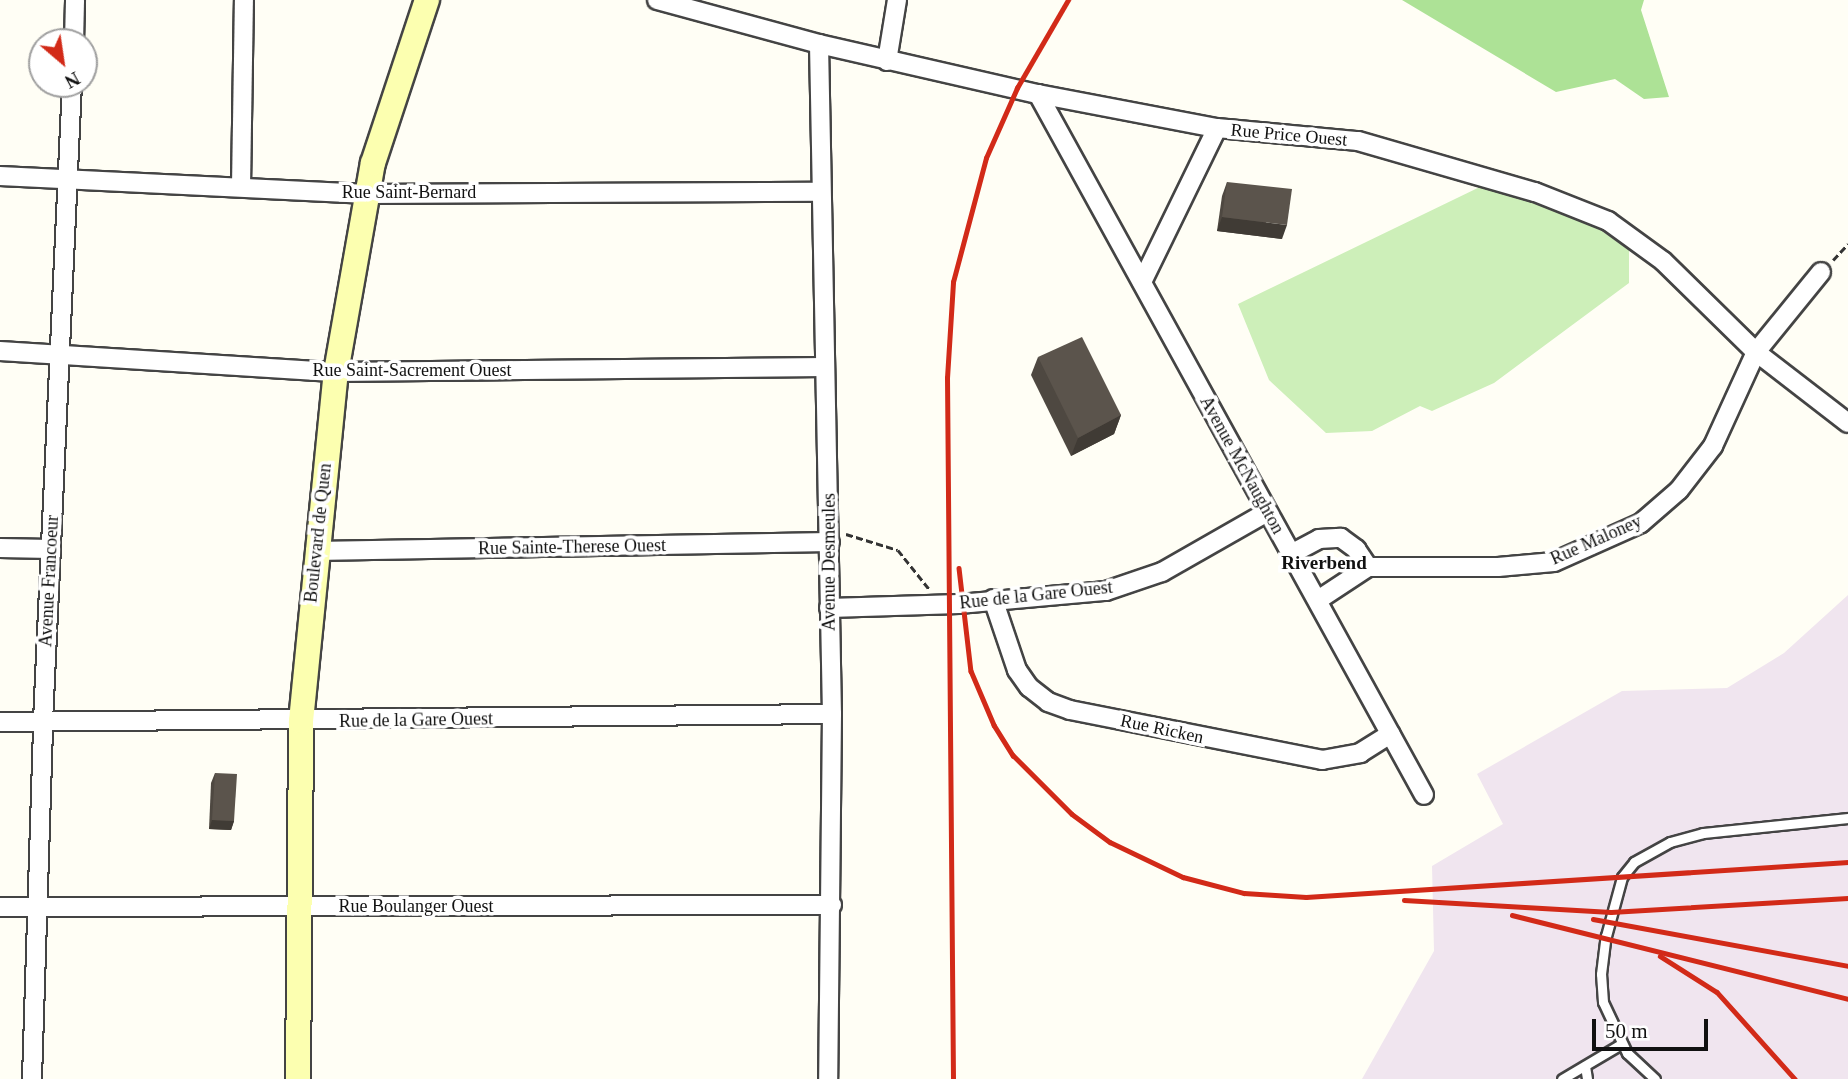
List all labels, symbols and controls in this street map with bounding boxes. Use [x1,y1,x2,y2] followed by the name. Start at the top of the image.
[28,28,98,98] north arrow
[61,68,84,93] text: N
[1230,119,1348,151] street label: Rue Price Ouest
[342,181,476,203] street label: Rue Saint-Bernard
[313,359,511,381] street label: Rue Saint-Sacrement Ouest
[1195,392,1289,538] street label: Avenue McNaughton
[300,462,336,604] street label: Boulevard de Quen
[818,493,840,631] street label: Avenue Desmeules
[1547,510,1645,570] street label: Rue Maloney
[35,514,63,648] street label: Avenue Francoeur
[478,535,666,559] street label: Rue Sainte-Therese Ouest
[1281,552,1367,574] district label: Riverbend
[958,576,1114,614] street label: Rue de la Gare Ouest
[339,708,493,732] street label: Rue de la Gare Ouest
[1118,710,1206,748] street label: Rue Ricken
[339,895,493,917] street label: Rue Boulanger Ouest
[1596,1006,1712,1050] scale bar
[1605,1019,1648,1043] text: 50 m

